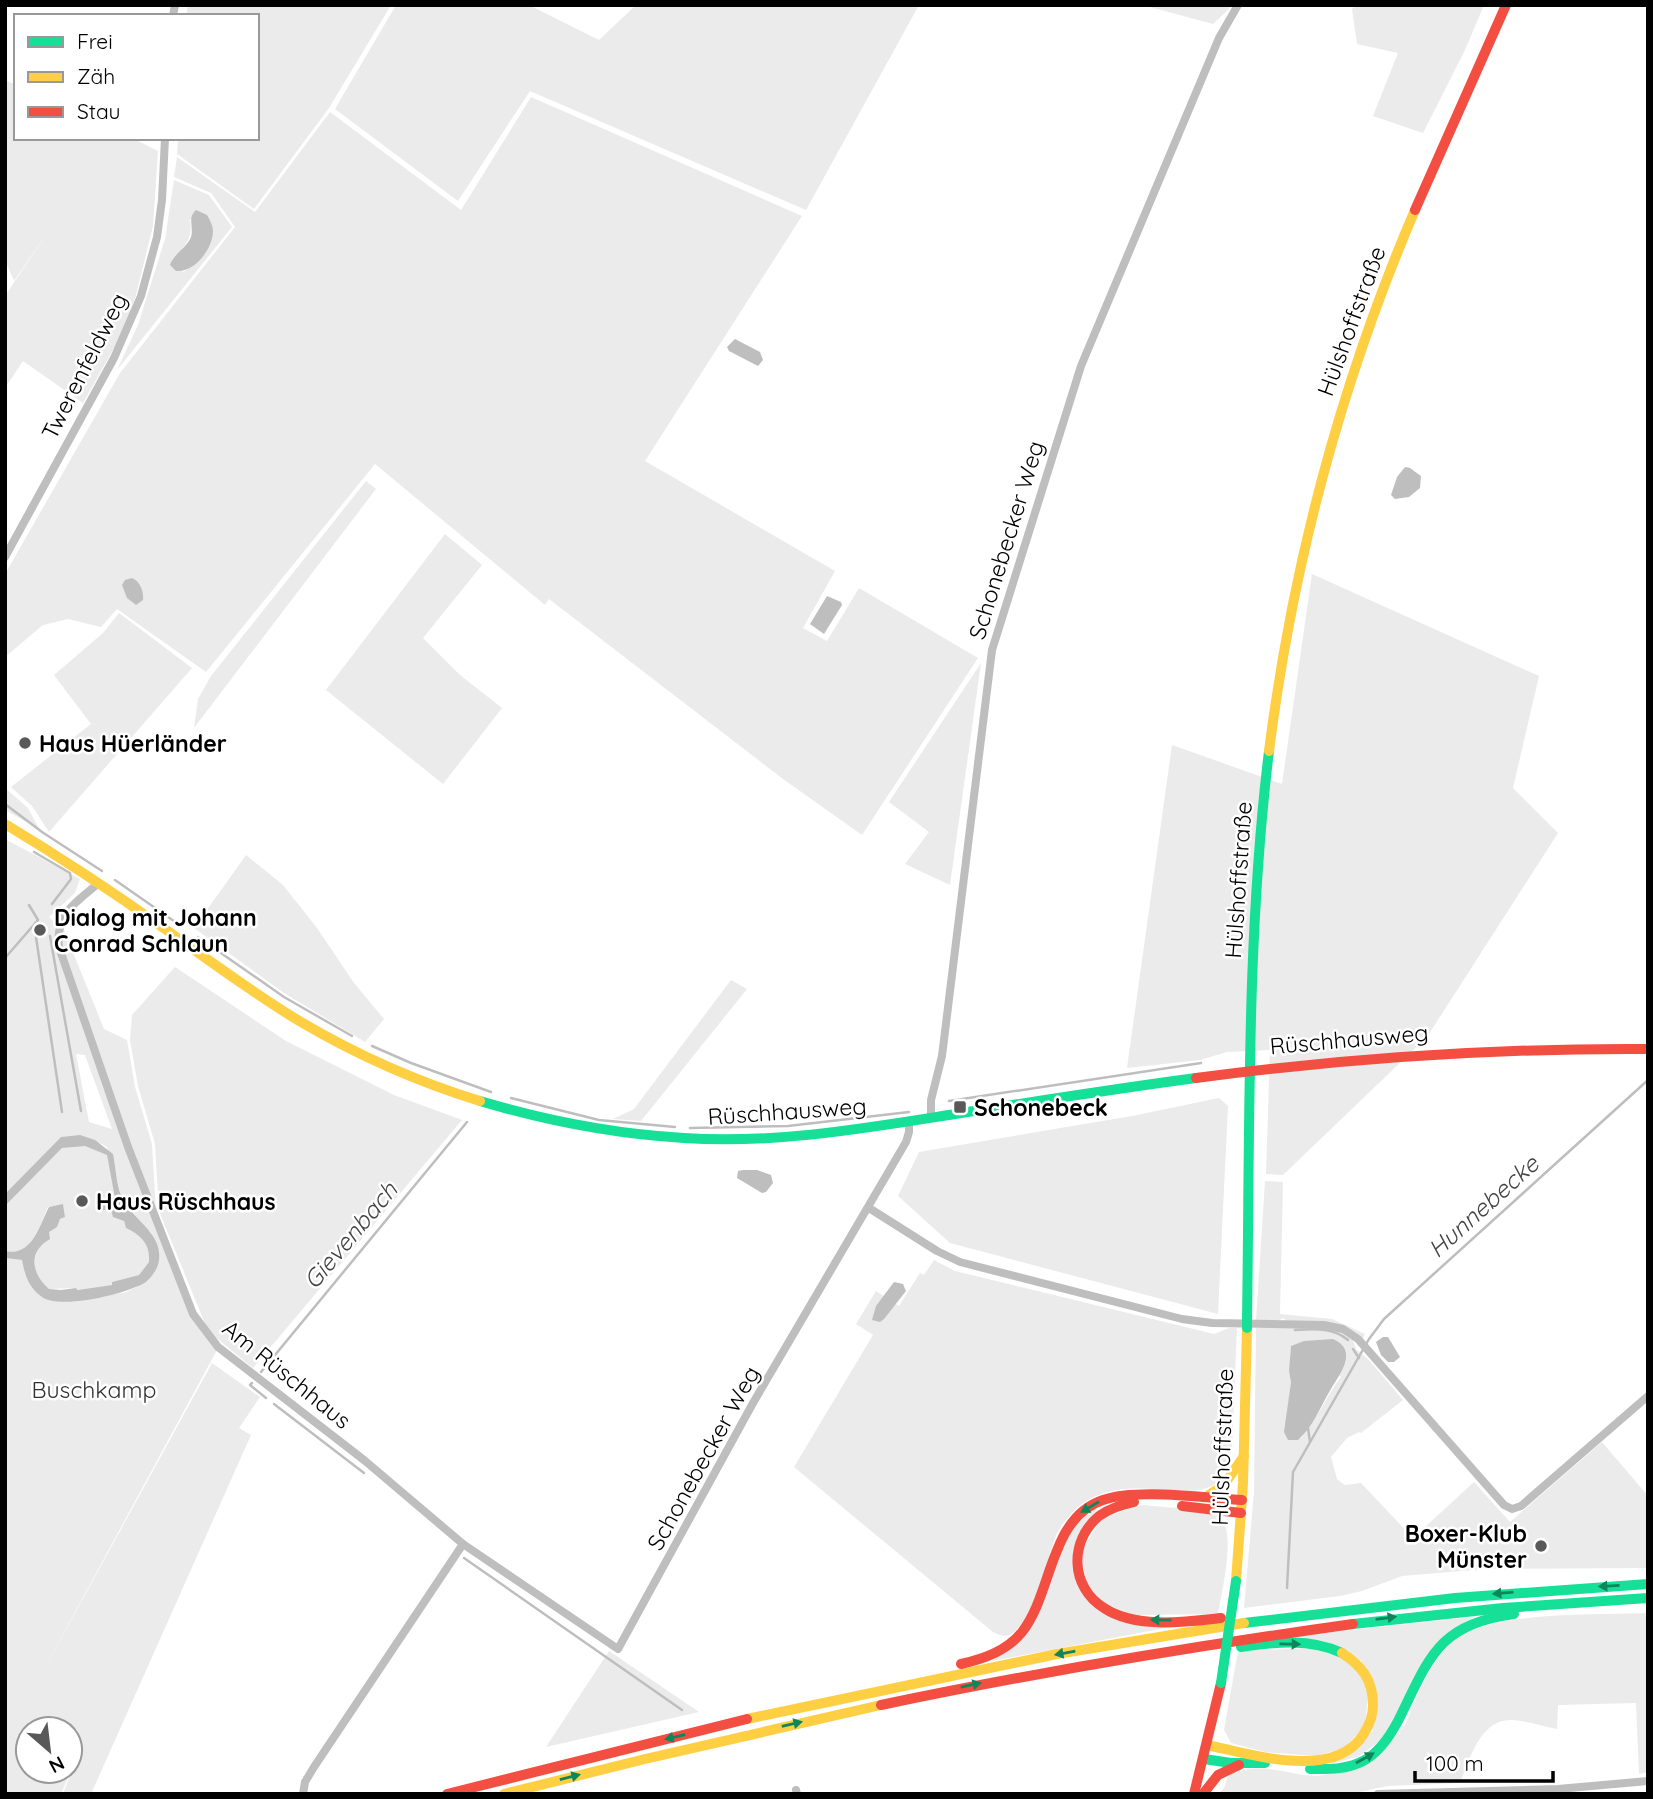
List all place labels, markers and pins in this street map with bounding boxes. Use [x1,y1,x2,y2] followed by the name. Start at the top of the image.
[39,729,227,758] place label: Haus Hüerländer
[17,735,33,751] marker: Haus Hüerländer
[54,903,257,958] place label: Dialog mit Johann Conrad Schlaun
[32,922,48,938] marker: Dialog mit Johann Conrad Schlaun
[974,1093,1108,1122] place label: Schonebeck
[952,1099,968,1115] marker: Schonebeck
[96,1187,276,1216] place label: Haus Rüschhaus
[74,1193,90,1209] marker: Haus Rüschhaus
[1405,1519,1527,1574] place label: Boxer-Klub Münster
[1533,1538,1549,1554] marker: Boxer-Klub Münster

